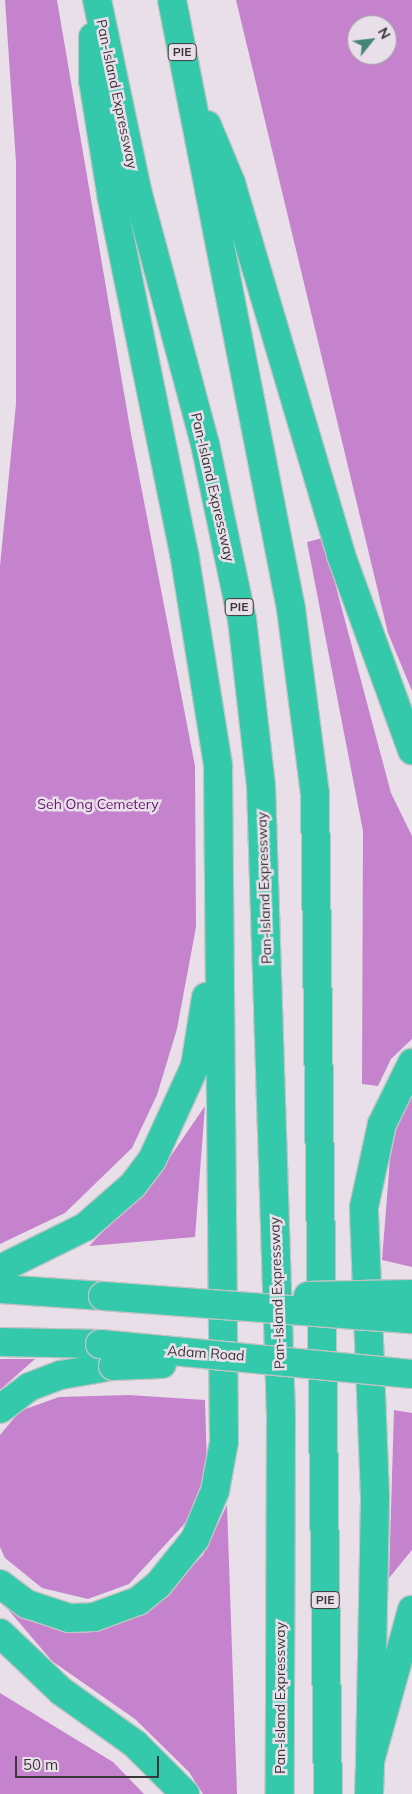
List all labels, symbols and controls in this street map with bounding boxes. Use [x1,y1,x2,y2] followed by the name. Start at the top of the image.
[347,15,397,65] north arrow
[93,18,141,170] street label: Pan-Island Expressway
[374,24,395,42] text: N
[167,42,197,62] road number: PIE
[188,411,238,563] street label: Pan-Island Expressway
[224,598,254,616] road number: PIE
[37,796,159,812] park label: Seh Ong Cemetery
[253,812,275,964] street label: Pan-Island Expressway
[266,1217,288,1369] street label: Pan-Island Expressway
[167,1342,245,1364] street label: Adam Road
[310,1590,340,1610] road number: PIE
[272,1622,288,1774] street label: Pan-Island Expressway
[18,1746,161,1778] scale bar
[23,1755,58,1774] text: 50 m

